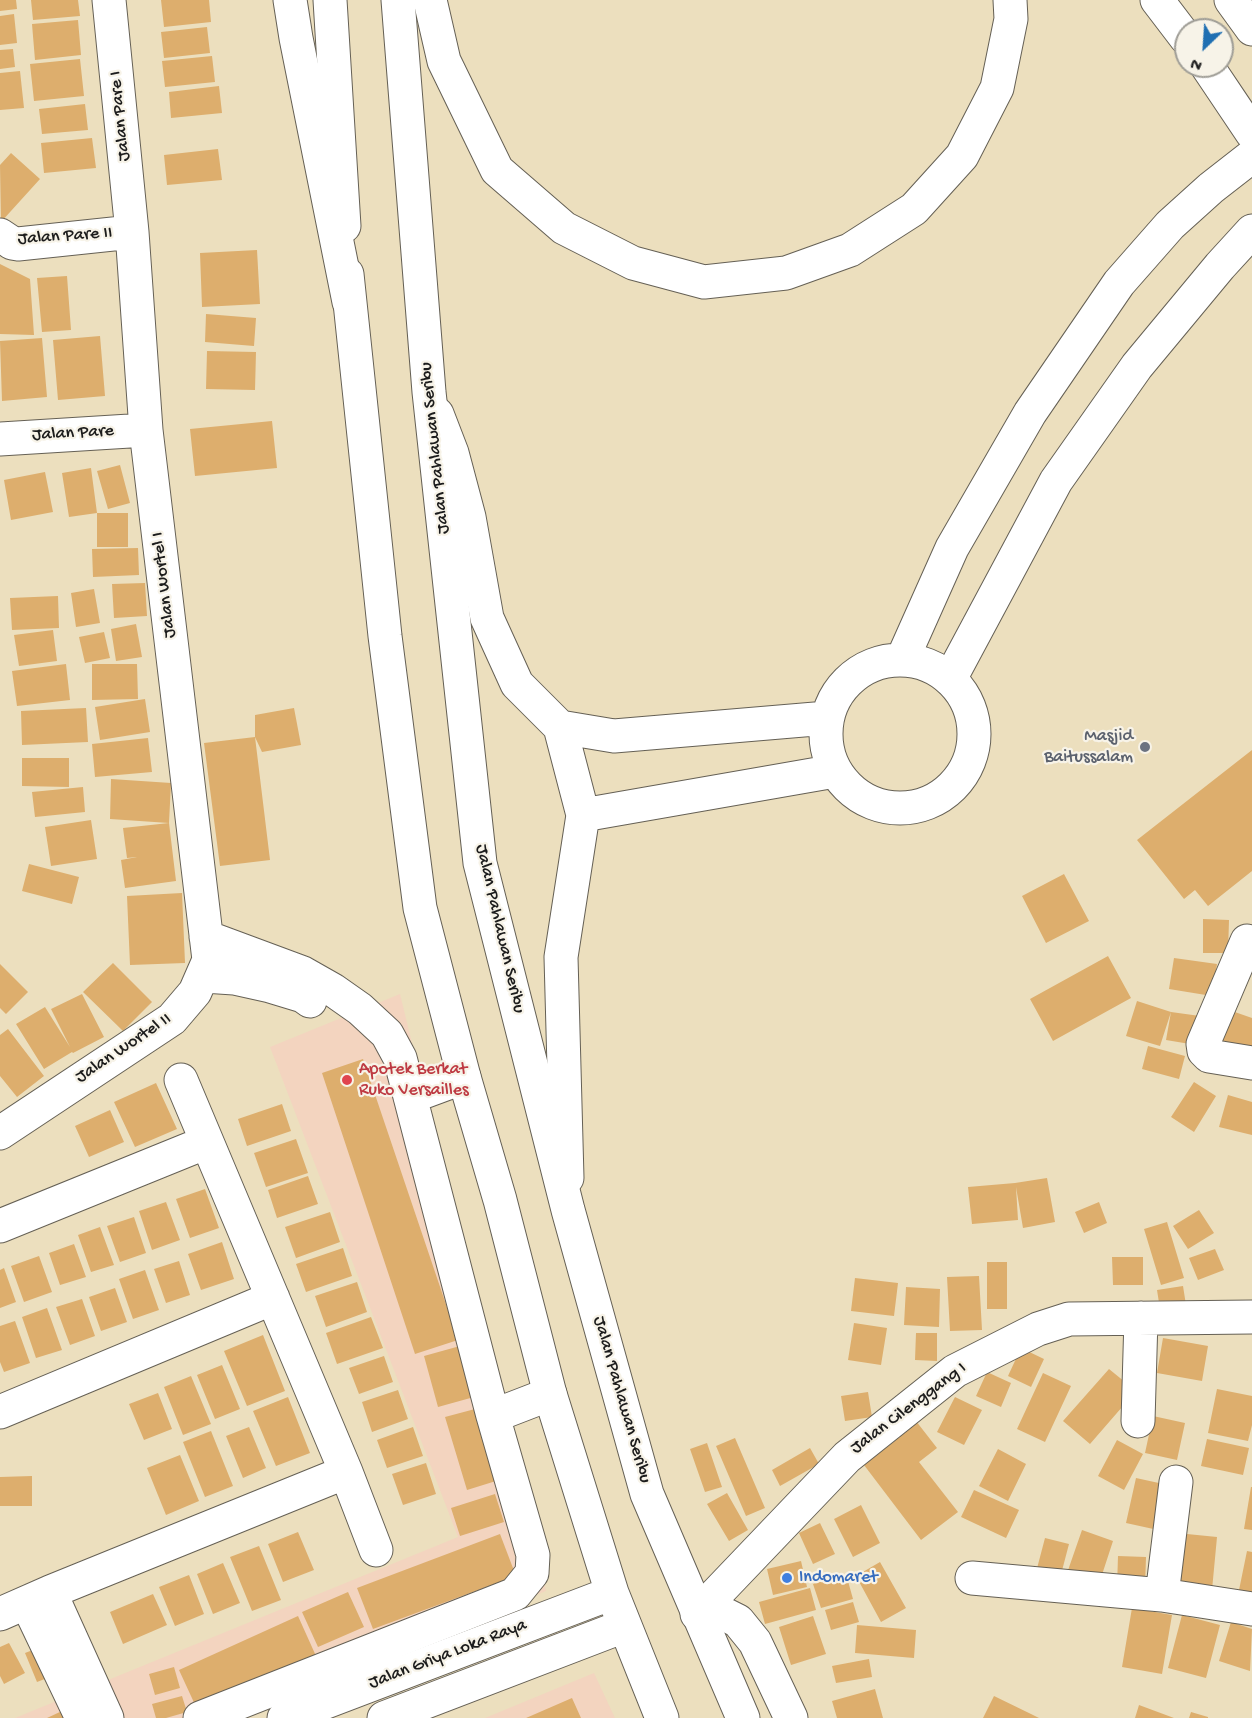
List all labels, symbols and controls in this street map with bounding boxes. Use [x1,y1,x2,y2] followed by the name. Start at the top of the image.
[1174,18,1234,78] north arrow
[1188,52,1206,74] text: N
[106,70,136,162] street label: Jalan Pare I
[17,223,113,251] street label: Jalan Pare II
[416,361,456,535] street label: Jalan Pahlawan Seribu
[32,421,114,447] street label: Jalan Pare
[148,531,182,639] street label: Jalan Wortel I
[1044,726,1133,768] place label: Masjid Baitussalam
[1138,740,1152,754] marker: Masjid Baitussalam
[469,843,529,1015] street label: Jalan Pahlawan Seribu
[72,1009,176,1089] street label: Jalan Wortel II
[359,1059,469,1102] place label: Apotek Berkat Ruko Versailles
[340,1073,354,1087] marker: Apotek Berkat Ruko Versailles
[587,1314,655,1486] street label: Jalan Pahlawan Seribu
[847,1358,971,1460] street label: Jalan Cilenggang I
[799,1567,878,1589] place label: Indomaret
[780,1571,794,1585] marker: Indomaret
[366,1615,530,1695] street label: Jalan Griya Loka Raya

